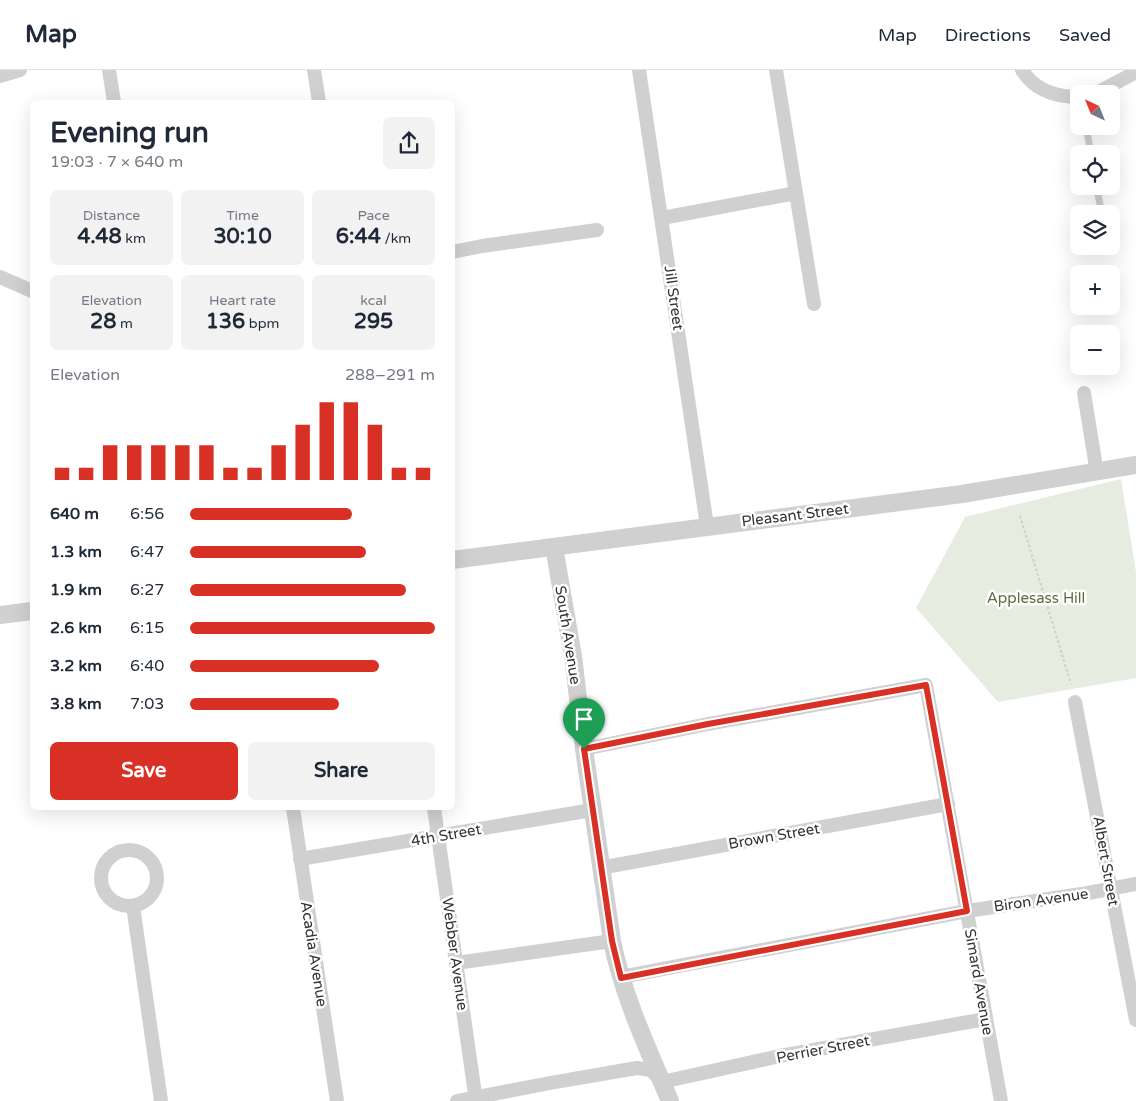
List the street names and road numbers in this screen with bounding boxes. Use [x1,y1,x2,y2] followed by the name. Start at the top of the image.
[661,265,687,332] street label: Jill Street
[740,499,850,530] street label: Pleasant Street
[551,584,585,686] street label: South Avenue
[1089,815,1123,908] street label: Albert Street
[727,819,821,853] street label: Brown Street
[409,820,483,850] street label: 4th Street
[993,884,1089,916] street label: Biron Avenue
[438,896,472,1012] street label: Webber Avenue
[297,900,331,1008] street label: Acadia Avenue
[961,927,997,1037] street label: Simard Avenue
[775,1031,871,1067] street label: Perrier Street

